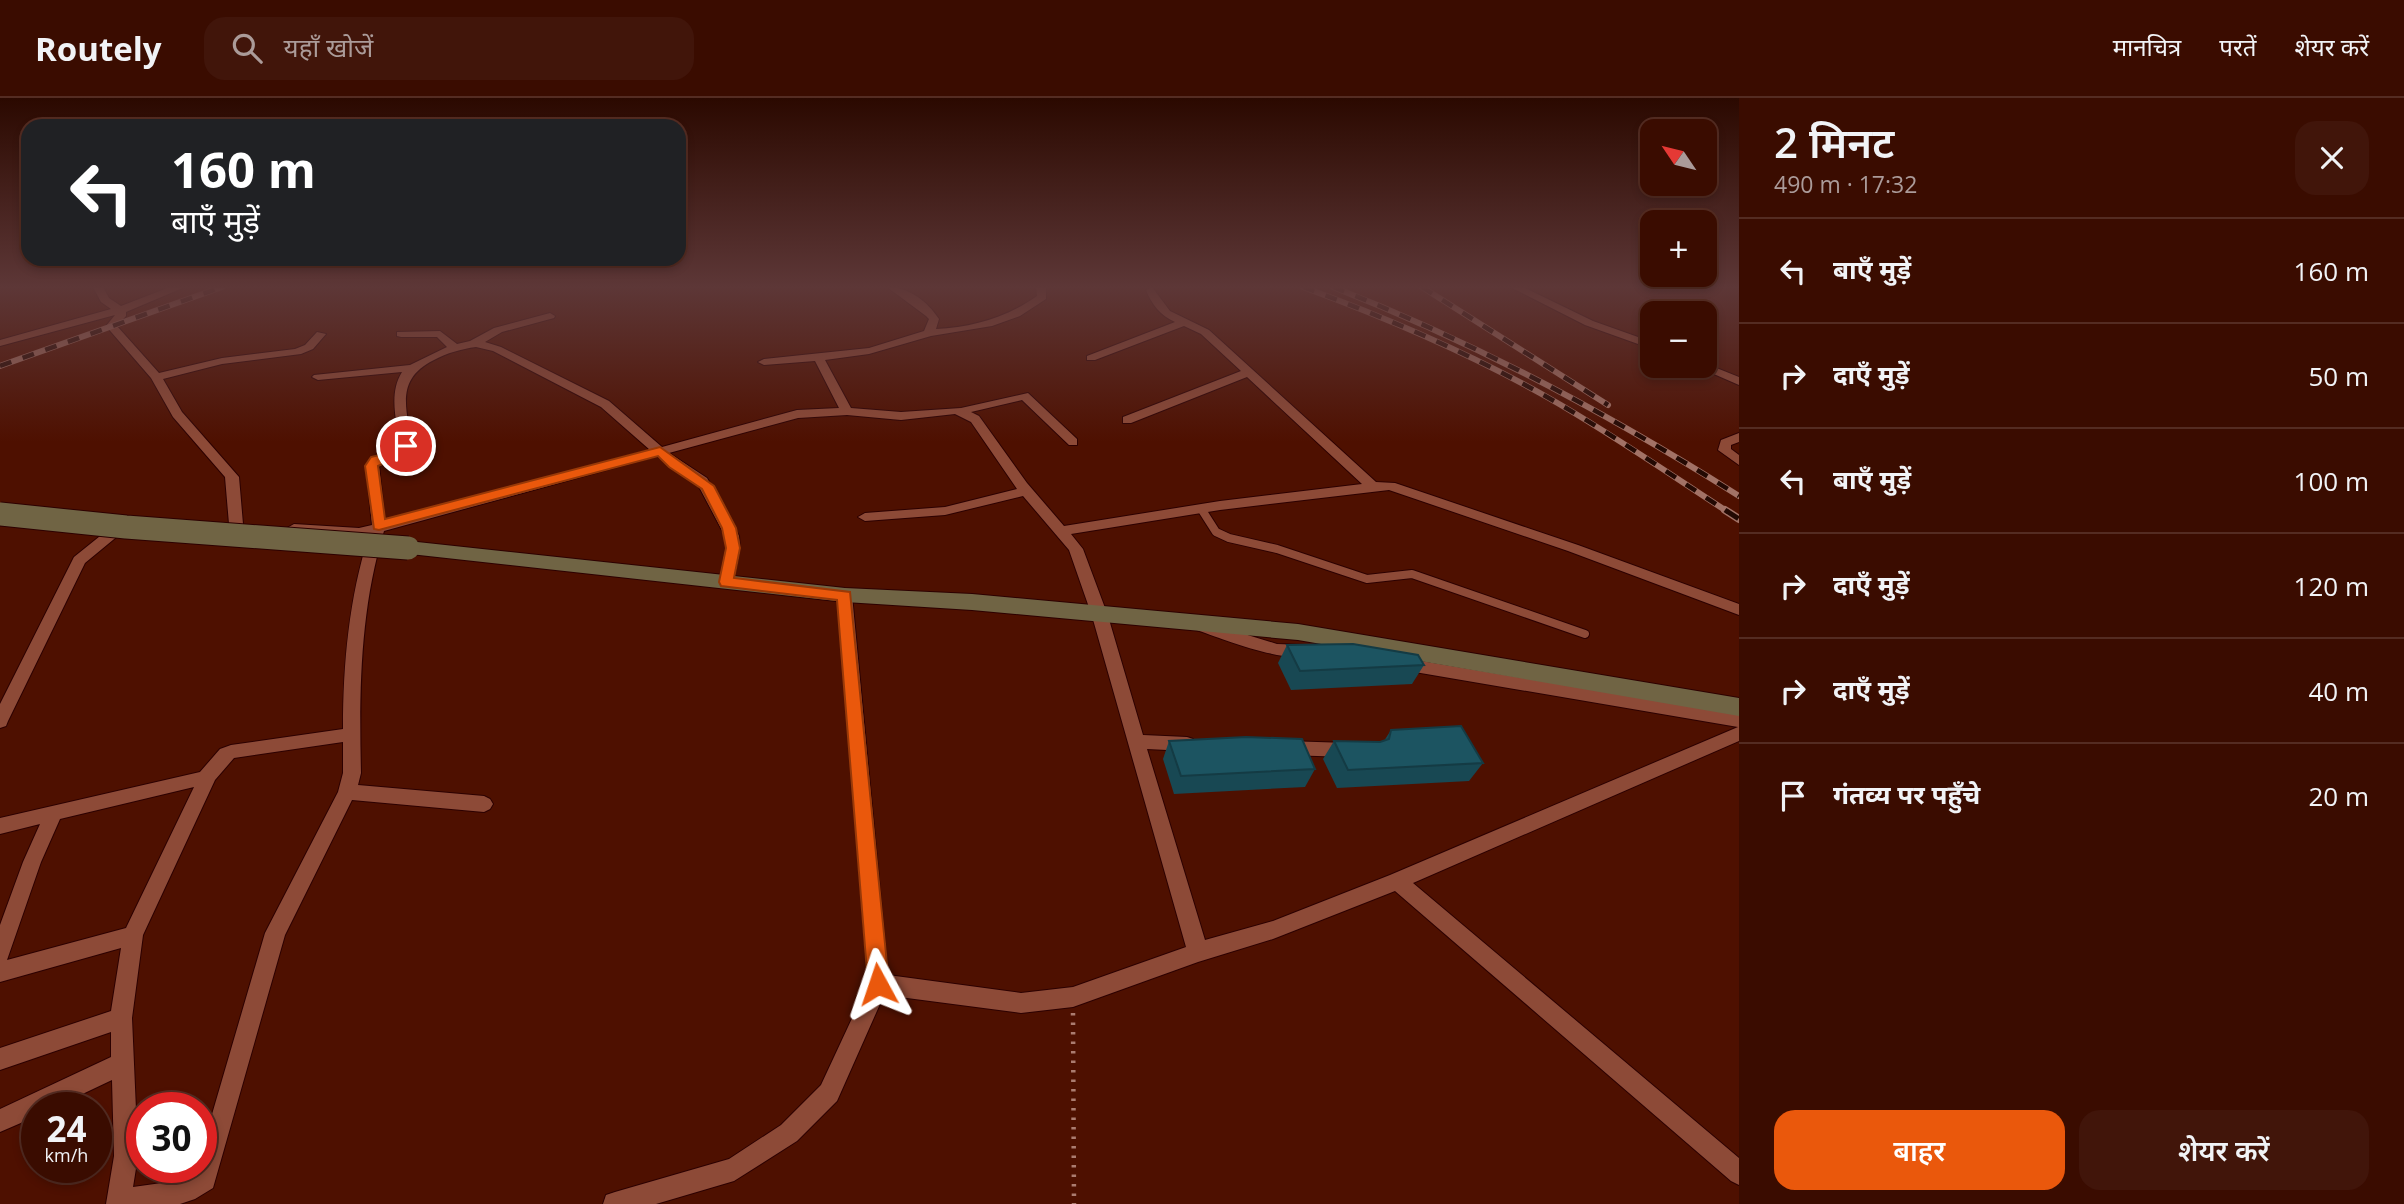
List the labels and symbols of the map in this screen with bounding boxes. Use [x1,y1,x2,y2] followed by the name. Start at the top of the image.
[1640,119,1717,196] north arrow
[376,416,436,476] pin
[841,947,915,1021] position arrow
[126,1092,217,1183] speed limit sign: 30

